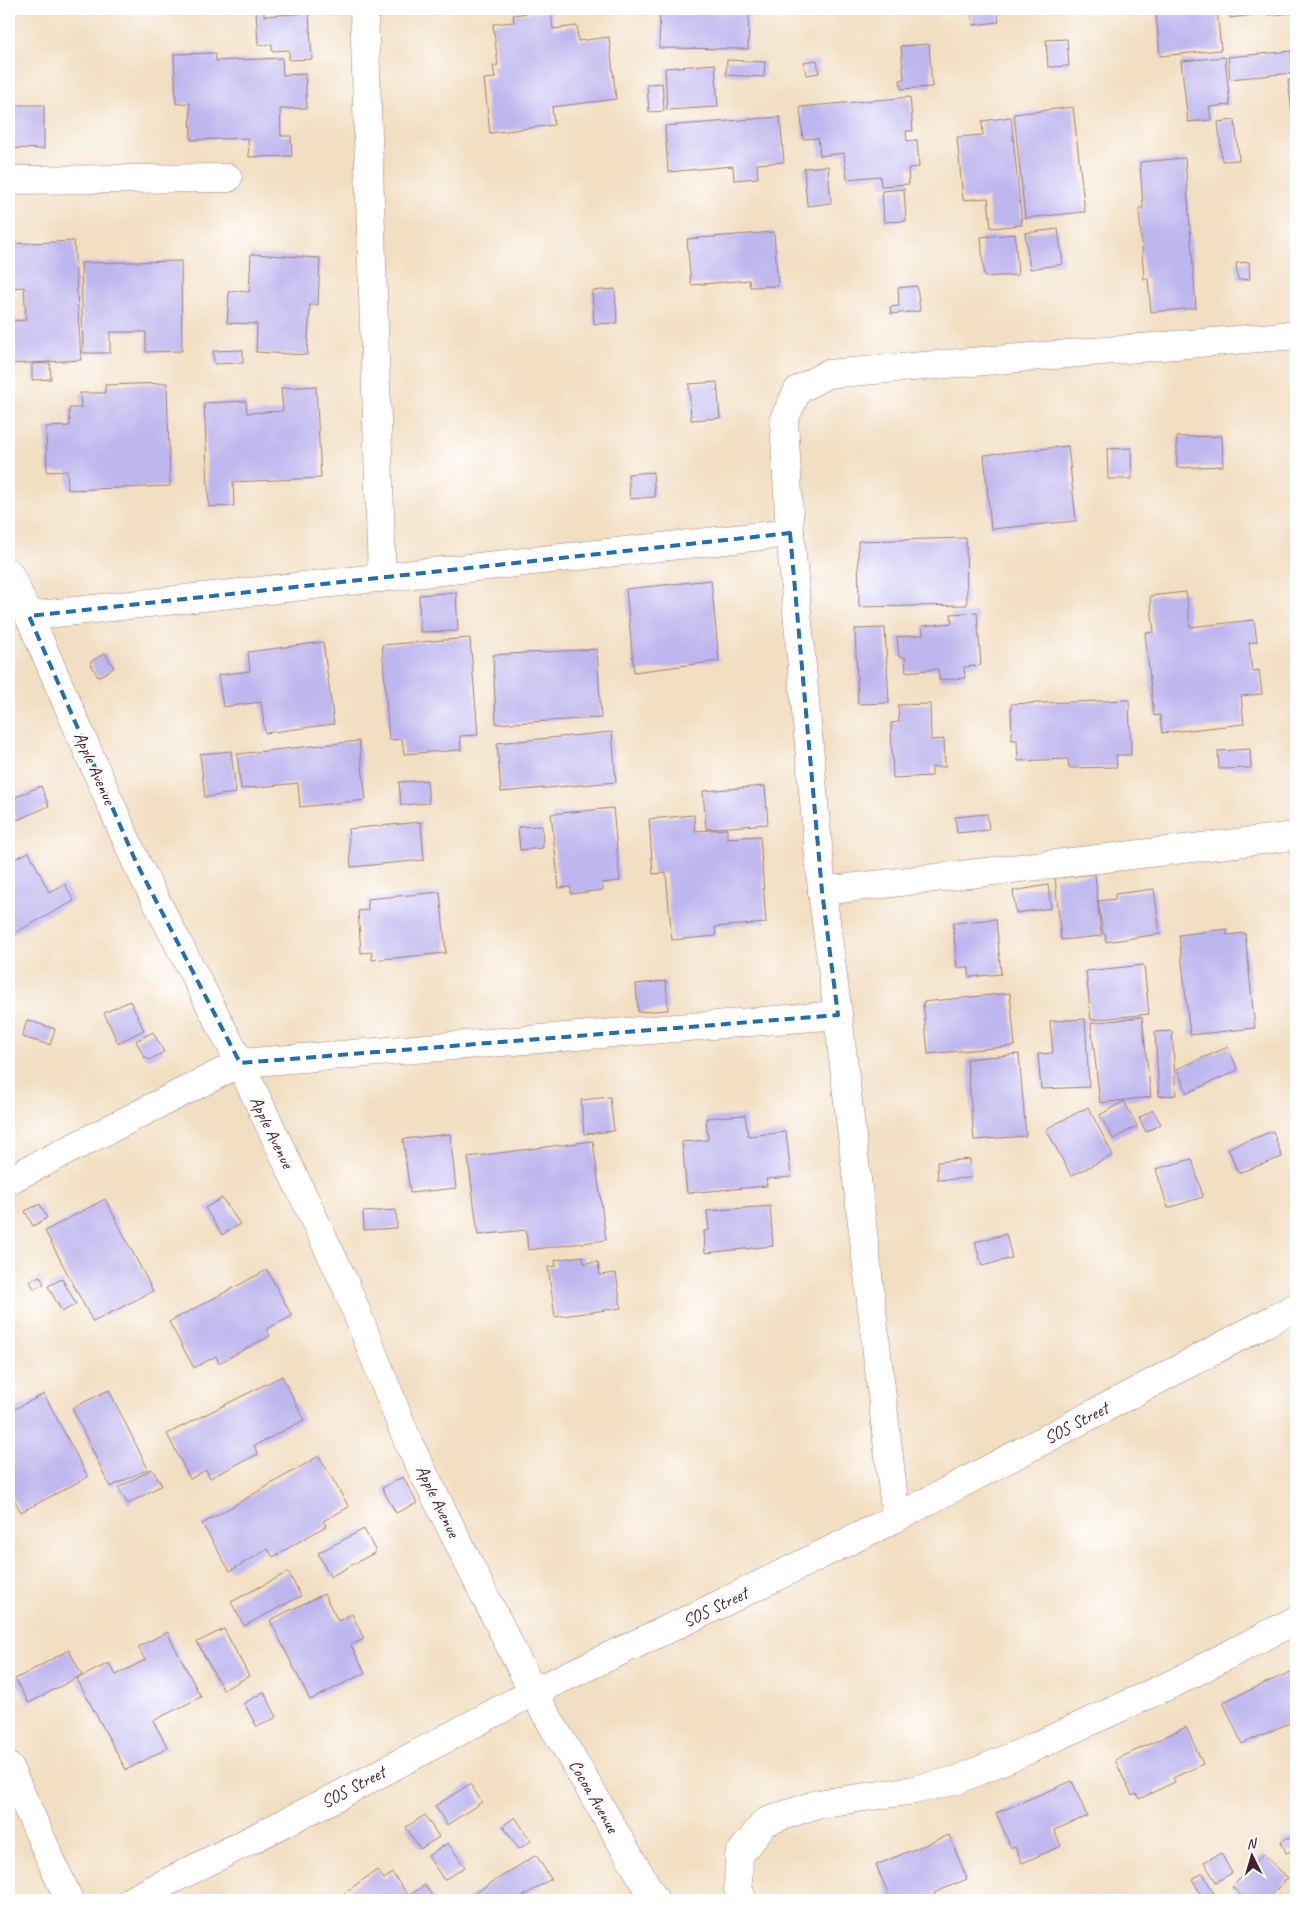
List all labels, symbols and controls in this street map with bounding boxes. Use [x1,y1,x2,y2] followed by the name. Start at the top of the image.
[69,728,121,809] street label: Apple Avenue
[245,1092,299,1173] street label: Apple Avenue
[1040,1396,1114,1449] street label: SOS Street
[411,1461,465,1542] street label: Apple Avenue
[679,1581,754,1632] street label: SOS Street
[564,1756,624,1837] street label: Cocoa Avenue
[317,1760,391,1813] street label: SOS Street
[1228,1832,1278,1882] north arrow
[1246,1834,1258,1852] text: N

